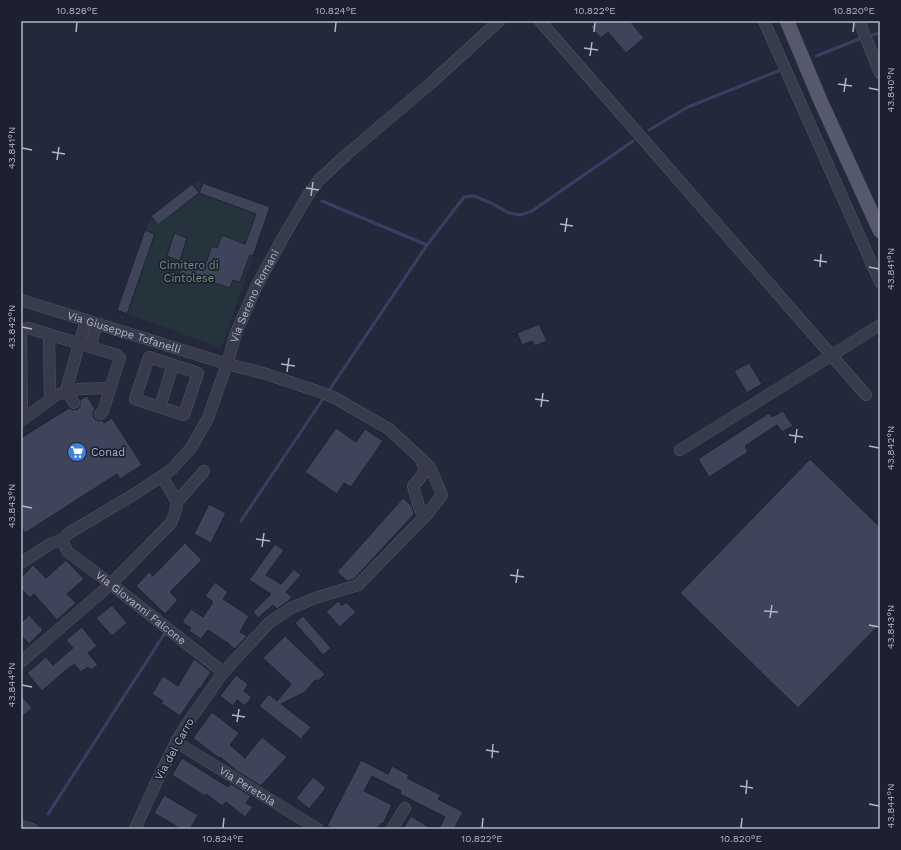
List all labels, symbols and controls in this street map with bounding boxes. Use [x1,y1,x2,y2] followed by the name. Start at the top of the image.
[56,5,98,16] text: 10.826°E
[315,5,357,16] text: 10.824°E
[574,5,616,16] text: 10.822°E
[833,5,875,16] text: 10.820°E
[885,67,896,113] text: 43.840°N
[6,127,17,169] text: 43.841°N
[228,247,282,344] street label: Via Sereno Romani
[885,248,896,290] text: 43.841°N
[159,259,219,285] park label: Cimitero di Cintolese
[6,305,17,349] text: 43.842°N
[66,309,183,356] street label: Via Giuseppe Tofanelli
[885,426,896,470] text: 43.842°N
[66,441,88,463] supermarket icon: Conad
[91,446,125,459] place label: Conad
[6,484,17,528] text: 43.843°N
[93,569,188,648] street label: Via Giovanni Falcone
[885,605,896,649] text: 43.843°N
[6,663,17,707] text: 43.844°N
[152,716,197,783] street label: Via del Carro
[217,764,278,809] street label: Via Peretola
[885,784,896,828] text: 43.844°N
[202,833,244,844] text: 10.824°E
[461,833,503,844] text: 10.822°E
[720,833,762,844] text: 10.820°E

